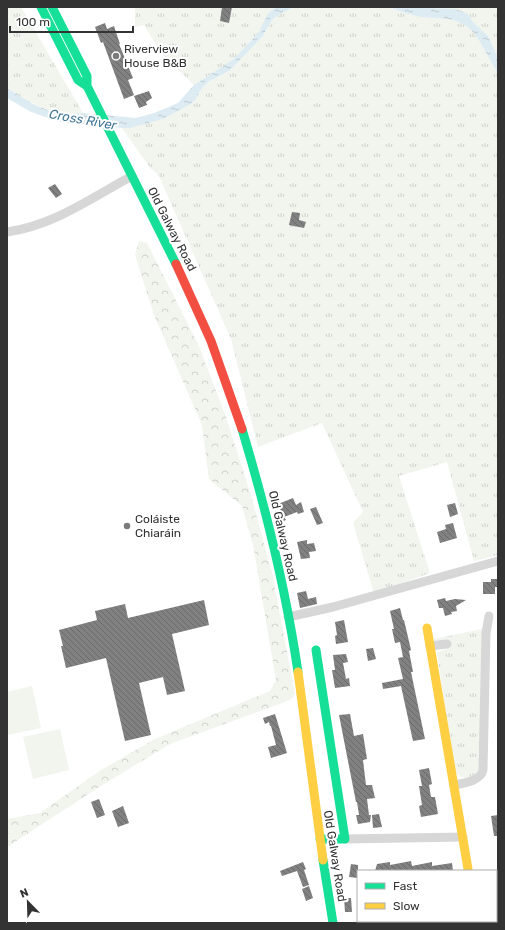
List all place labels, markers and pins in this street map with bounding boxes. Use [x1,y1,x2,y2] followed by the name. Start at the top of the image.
[124,42,187,70] place label: Riverview House B&B
[111,51,121,61] marker: Riverview House B&B
[135,512,181,540] place label: Coláiste Chiaráin
[122,521,132,531] marker: Coláiste Chiaráin

